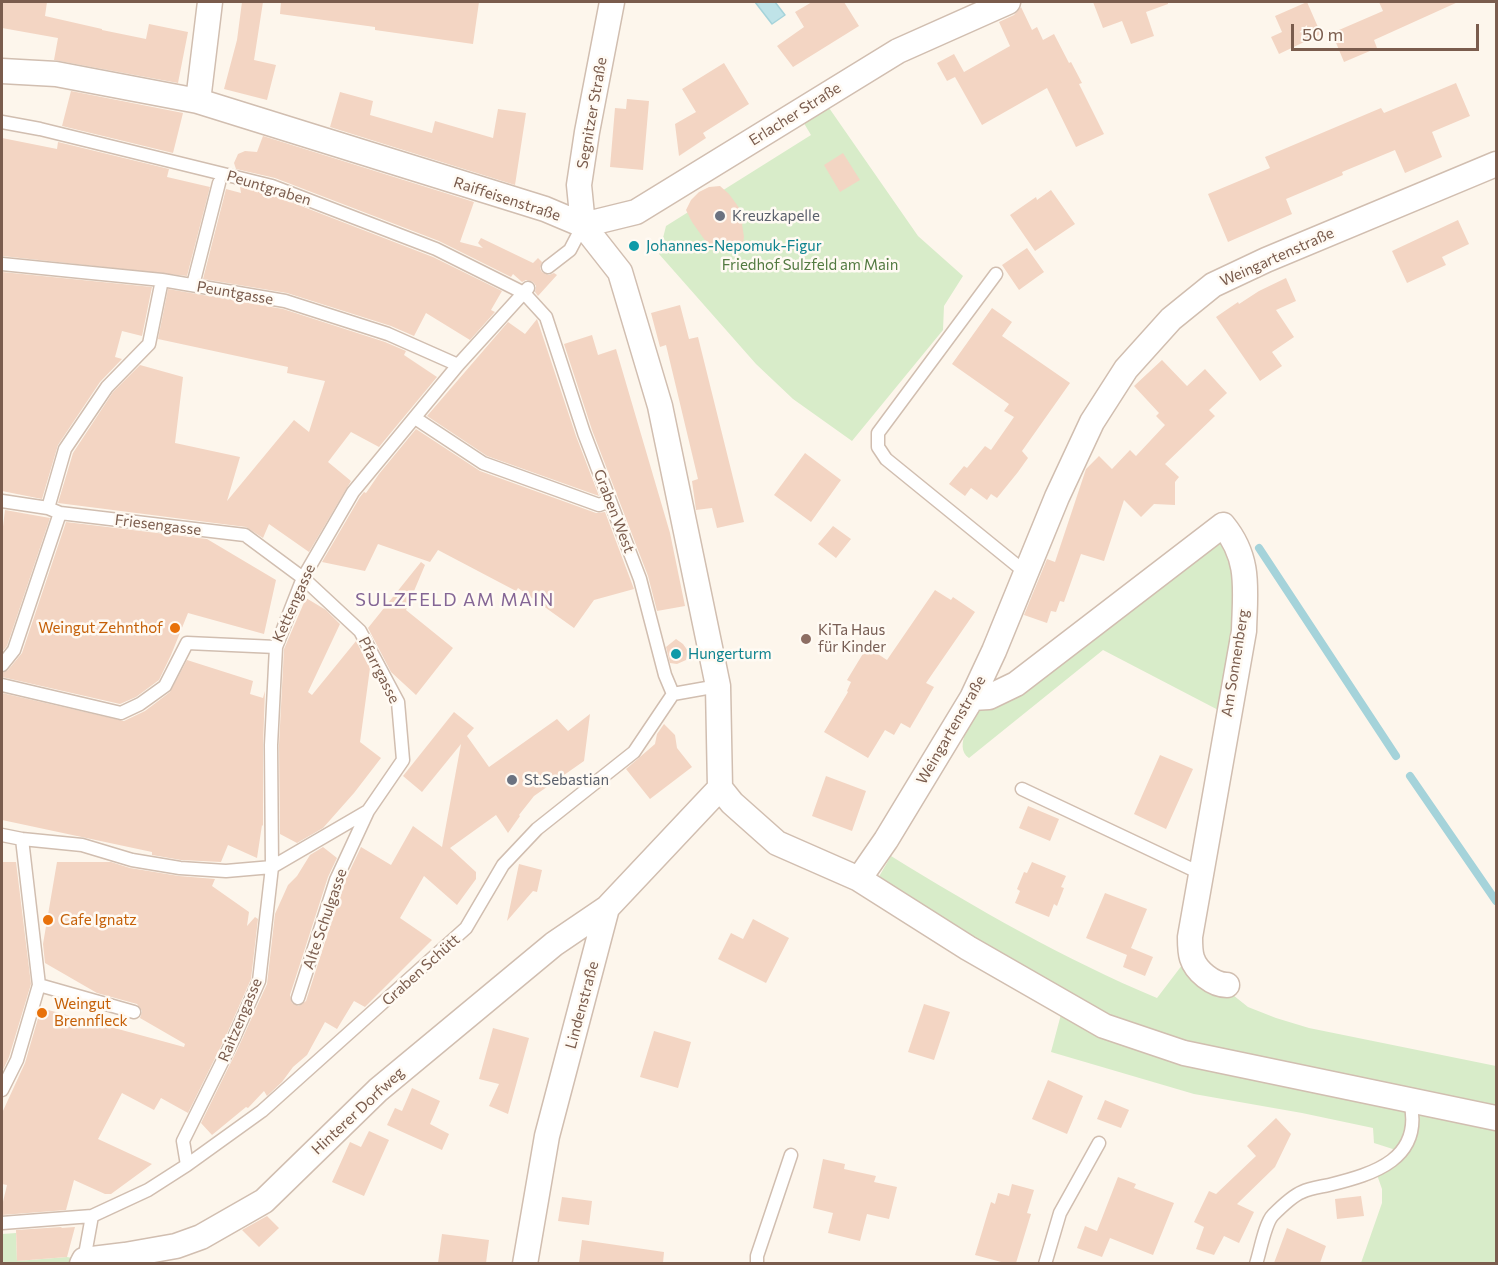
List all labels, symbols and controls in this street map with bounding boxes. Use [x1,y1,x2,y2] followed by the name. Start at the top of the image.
[1294,12,1482,50] scale bar
[1302,23,1343,45] text: 50 m
[573,56,611,170] street label: Segnitzer Straße
[746,79,844,149] street label: Erlacher Straße
[225,167,313,209] street label: Peuntgraben
[451,173,563,225] street label: Raiffeisenstraße
[732,207,820,225] place label: Kreuzkapelle
[713,209,727,223] marker: Kreuzkapelle
[1217,224,1337,290] street label: Weingartenstraße
[646,237,822,255] place label: Johannes-Nepomuk-Figur
[627,239,641,253] marker: Johannes-Nepomuk-Figur
[722,256,898,274] park label: Friedhof Sulzfeld am Main
[195,277,275,309] street label: Peuntgasse
[590,467,638,555] street label: Graben West
[114,511,202,539] street label: Friesengasse
[269,561,319,645] street label: Kettengasse
[355,589,555,611] district label: SULZFELD AM MAIN
[1218,608,1252,718] street label: Am Sonnenberg
[38,619,163,637] place label: Weingut Zehnthof
[168,621,182,635] marker: Weingut Zehnthof
[818,621,886,656] place label: KiTa Haus für Kinder
[799,632,813,646] marker: KiTa Haus für Kinder
[355,634,403,706] street label: Pfarrgasse
[688,645,772,663] place label: Hungerturm
[669,647,683,661] marker: Hungerturm
[913,672,989,788] street label: Weingartenstraße
[524,771,609,789] place label: St.Sebastian
[505,773,519,787] marker: St.Sebastian
[299,866,351,972] street label: Alte Schulgasse
[60,911,137,929] place label: Cafe Ignatz
[41,913,55,927] marker: Cafe Ignatz
[378,930,464,1010] street label: Graben Schütt
[562,959,602,1051] street label: Lindenstraße
[214,975,266,1065] street label: Raitzengasse
[54,995,128,1030] place label: Weingut Brennfleck
[35,1006,49,1020] marker: Weingut Brennfleck
[308,1064,408,1158] street label: Hinterer Dorfweg

